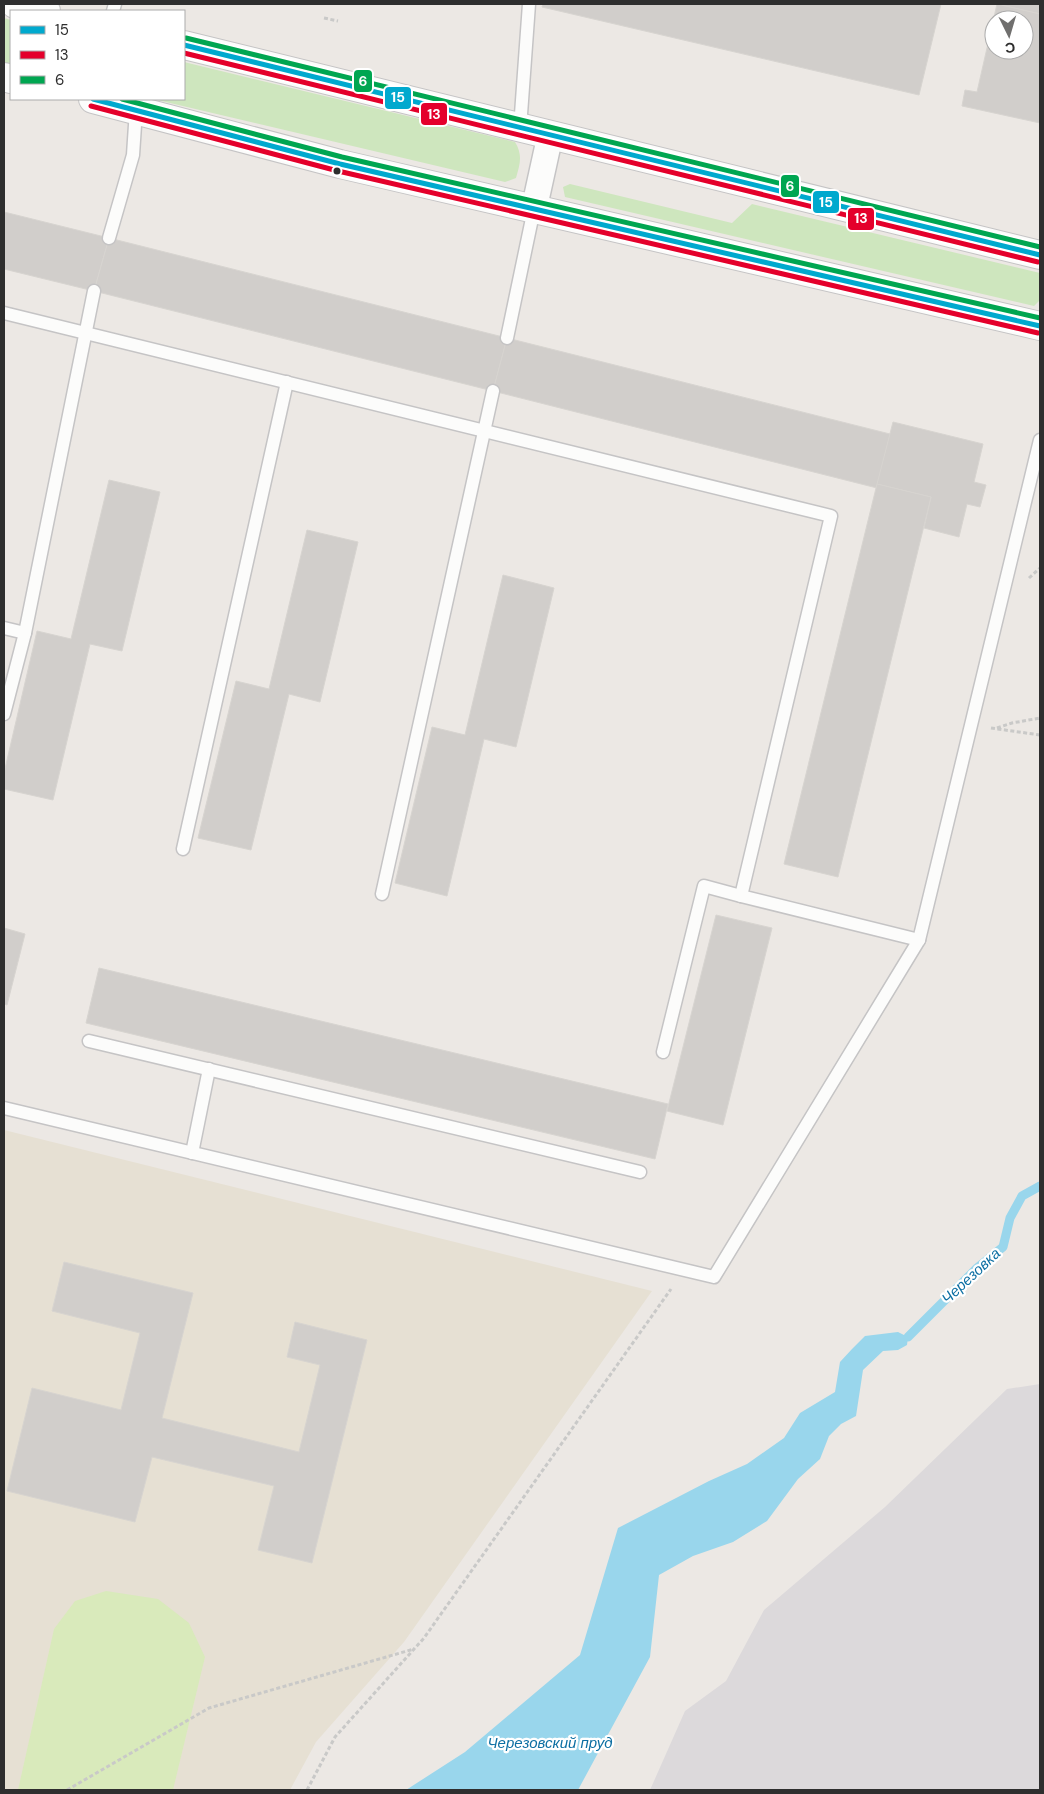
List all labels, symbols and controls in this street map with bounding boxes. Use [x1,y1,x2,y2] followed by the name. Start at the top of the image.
[10,10,185,100] legend
[984,10,1034,60] north arrow
[55,20,69,40] text: 15
[1004,39,1016,57] text: С
[55,45,69,65] text: 13
[353,69,373,93] line badge: 6
[55,70,64,90] text: 6
[359,72,368,90] text: 6
[384,86,412,110] line badge: 15
[391,88,405,106] text: 15
[420,102,448,126] line badge: 13
[427,105,441,123] text: 13
[332,166,342,176] unlabelled marker
[780,174,800,198] line badge: 6
[786,177,795,195] text: 6
[812,190,840,214] line badge: 15
[819,193,833,211] text: 15
[847,207,875,231] line badge: 13
[854,209,868,227] text: 13
[937,1244,1005,1308] water label: Черезовка
[488,1733,613,1753] water label: Черезовский пруд

